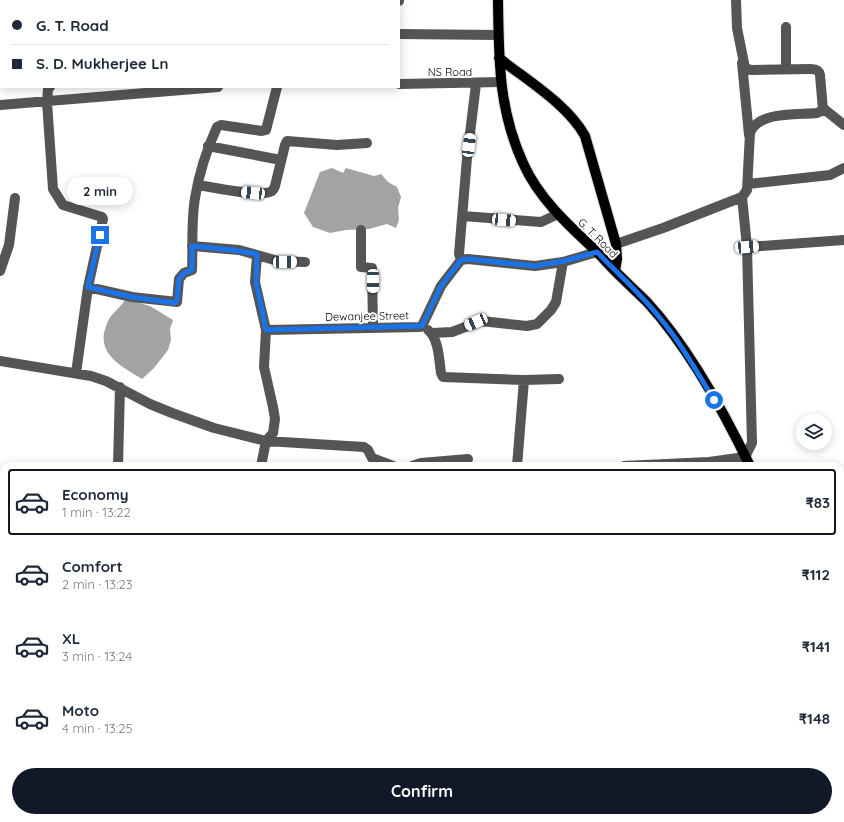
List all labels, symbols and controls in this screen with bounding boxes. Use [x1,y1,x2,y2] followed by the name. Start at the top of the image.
[36,16,109,35] text: G. T. Road
[36,54,169,73] text: S. D. Mukherjee Ln
[428,65,472,79] street label: NS Road
[461,132,477,158] car
[67,177,133,205] callout: 2 min
[83,183,117,199] text: 2 min
[240,186,266,200] car
[492,213,516,227] car
[575,215,621,261] street label: G. T. Road
[91,226,109,244] route end
[735,240,759,254] car
[273,256,297,268] car
[367,269,379,293] car
[325,308,409,324] street label: Dewanjee Street
[463,312,489,332] car
[705,391,723,409] route start
[796,414,832,450] map controls
[796,414,832,450] button: layers
[14,484,50,520] icon: car
[62,485,129,504] text: Economy
[805,493,830,512] text: ₹83
[62,504,131,520] text: 1 min · 13:22
[14,556,50,592] icon: car
[62,557,123,576] text: Comfort
[801,565,830,584] text: ₹112
[62,576,133,592] text: 2 min · 13:23
[14,628,50,664] icon: car
[62,629,80,648] text: XL
[802,637,830,656] text: ₹141
[62,648,132,664] text: 3 min · 13:24
[14,700,50,736] icon: car
[62,701,99,720] text: Moto
[799,709,830,728] text: ₹148
[62,720,133,736] text: 4 min · 13:25
[12,768,832,814] button: Confirm

